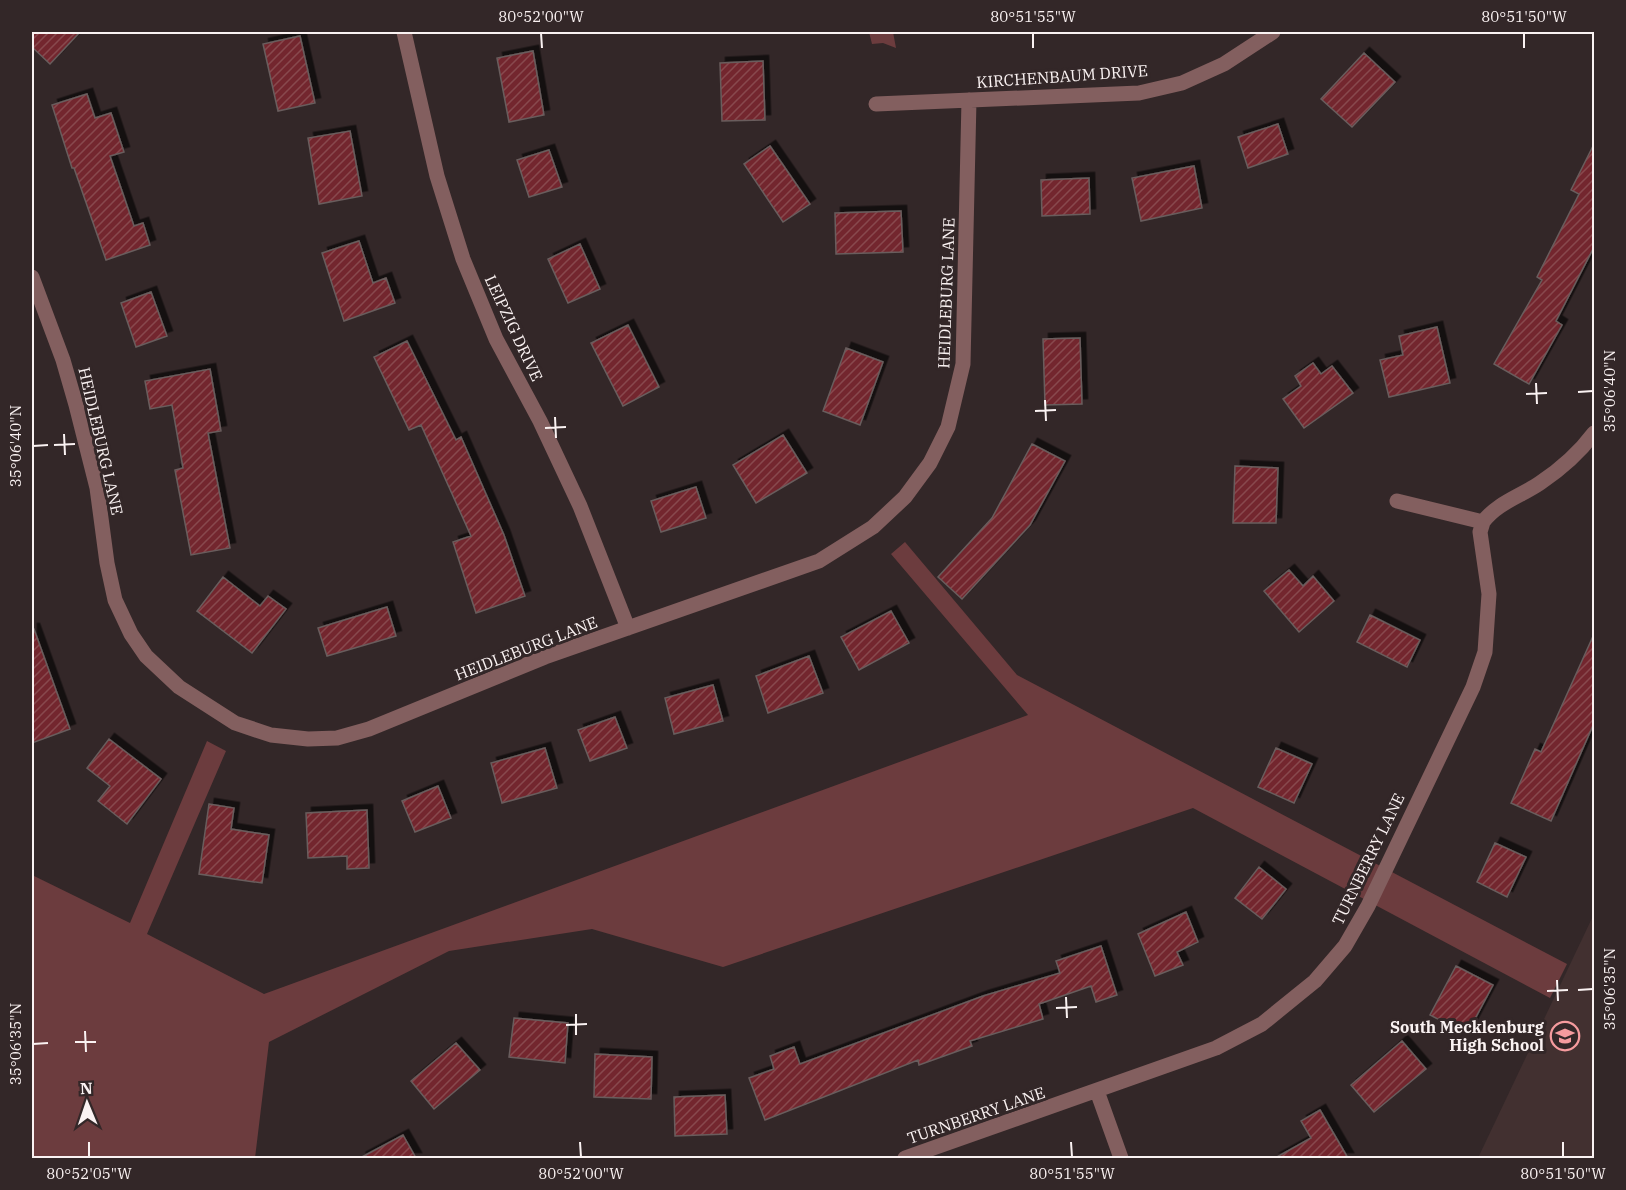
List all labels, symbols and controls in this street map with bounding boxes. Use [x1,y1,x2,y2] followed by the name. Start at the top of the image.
[498,7,584,26] text: 80°52'00"W
[990,7,1076,26] text: 80°51'55"W
[1481,7,1567,26] text: 80°51'50"W
[976,60,1148,92] street label: KIRCHENBAUM DRIVE
[933,217,959,369] street label: HEIDLEBURG LANE
[481,272,547,384] street label: LEIPZIG DRIVE
[1600,350,1619,432] text: 35°06'40"N
[74,365,128,517] street label: HEIDLEBURG LANE
[6,405,25,487] text: 35°06'40"N
[452,612,600,684] street label: HEIDLEBURG LANE
[1327,790,1409,928] street label: TURNBERRY LANE
[1600,948,1619,1030] text: 35°06'35"N
[6,1003,25,1085] text: 35°06'35"N
[1390,1017,1545,1055] place label: South Mecklenburg High School
[1549,1020,1581,1052] school or university icon: South Mecklenburg High School
[57,1073,117,1133] north arrow
[80,1078,93,1098] text: N
[904,1082,1048,1148] street label: TURNBERRY LANE
[46,1164,132,1183] text: 80°52'05"W
[538,1164,624,1183] text: 80°52'00"W
[1029,1164,1115,1183] text: 80°51'55"W
[1520,1164,1606,1183] text: 80°51'50"W

